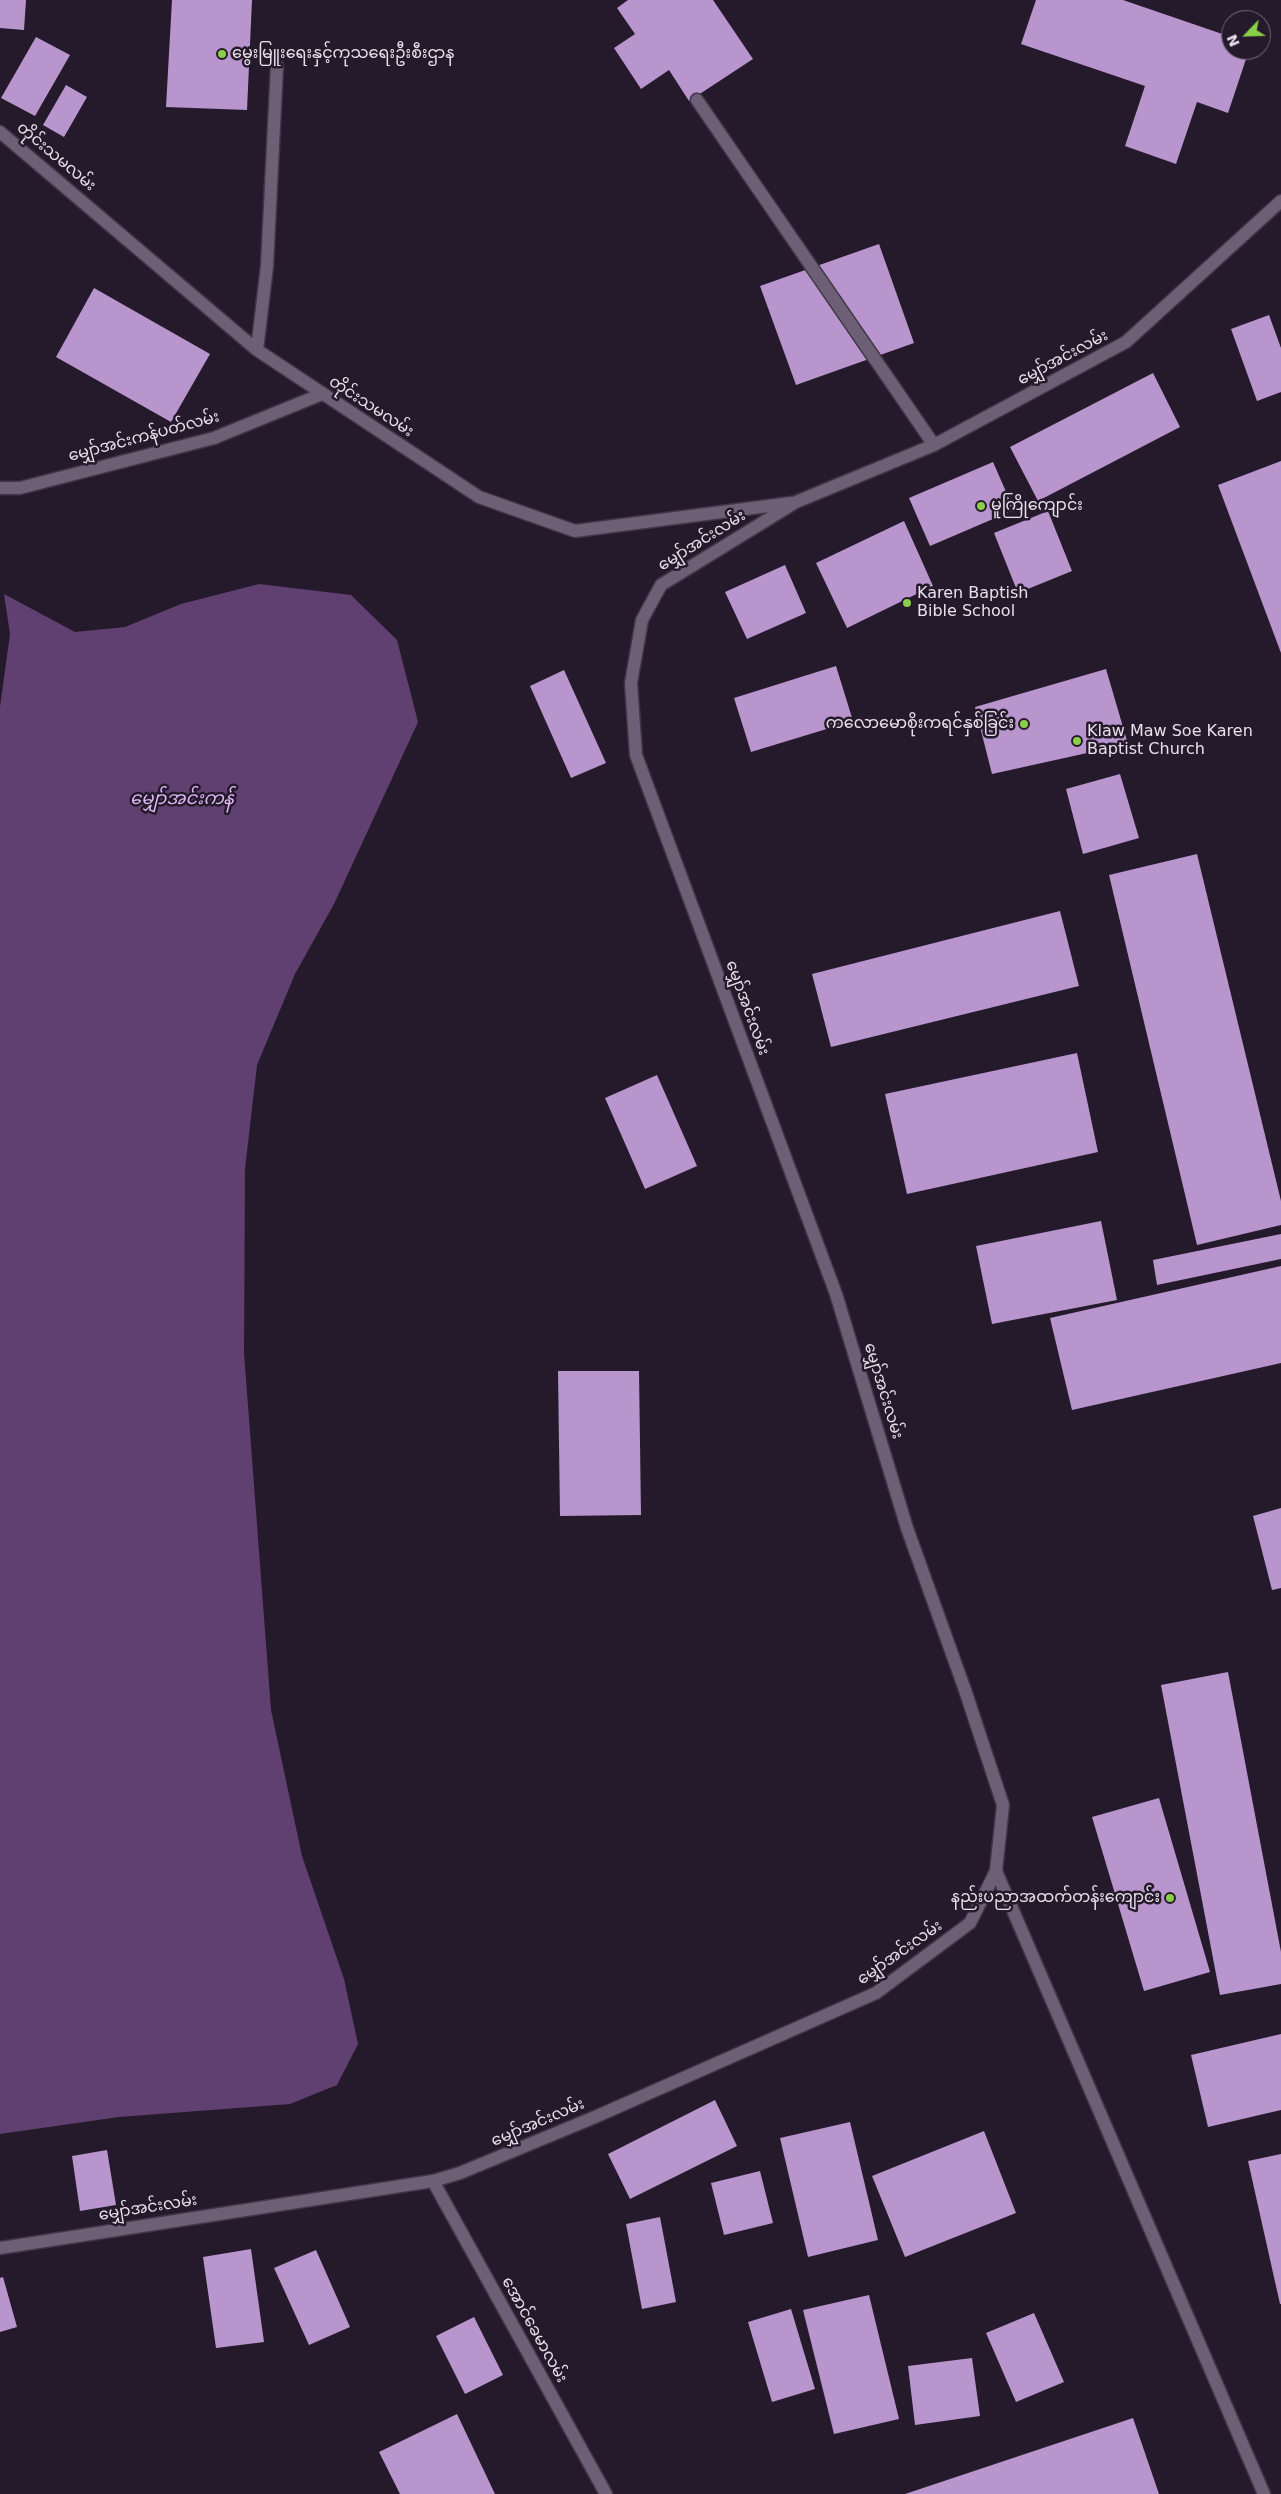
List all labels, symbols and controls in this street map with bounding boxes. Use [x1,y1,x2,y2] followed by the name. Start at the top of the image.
[1221,10,1271,60] north arrow
[1224,32,1243,49] text: N
[232,44,454,64] place label: မွေးမြူးရေးနှင့်ကုသရေးဦးစီးဌာန
[216,48,228,60] marker: မွေးမြူးရေးနှင့်ကုသရေးဦးစီးဌာန
[13,118,99,196] street label: တိုင်းသမလမ်း
[1015,326,1111,390] street label: မျှော်အင်းလမ်း
[325,372,417,442] street label: တိုင်းသမလမ်း
[66,408,222,466] street label: မျှော်အင်းကန်ပတ်လမ်း
[991,496,1083,516] place label: မူကြိုကျောင်း
[975,500,987,512] marker: မူကြိုကျောင်း
[655,506,749,576] street label: မျှော်အင်းလမ်း
[917,584,1028,622] place label: Karen Baptish Bible School
[901,597,913,609] marker: Karen Baptish Bible School
[826,714,1014,734] place label: ကလောမောစိုးကရင်နှစ်ခြင်း
[1018,718,1030,730] marker: ကလောမောစိုးကရင်နှစ်ခြင်း
[1087,722,1253,760] place label: Klaw Maw Soe Karen Baptist Church
[1071,735,1083,747] marker: Klaw Maw Soe Karen Baptist Church
[130,788,234,810] water label: မျှော်အင်းကန်
[721,958,773,1058] street label: မျှော်အင်းလမ်း
[859,1341,907,1441] street label: မျှော်အင်းလမ်း
[951,1888,1160,1908] place label: နည်းပညာအထက်တန်းကျောင်း
[1164,1892,1176,1904] marker: နည်းပညာအထက်တန်းကျောင်း
[854,1917,946,1989] street label: မျှော်အင်းလမ်း
[488,2095,588,2151] street label: မျှော်အင်းလမ်း
[97,2191,199,2225] street label: မျှော်အင်းလမ်း
[497,2274,571,2386] street label: အောင်ခေမာလမ်း

